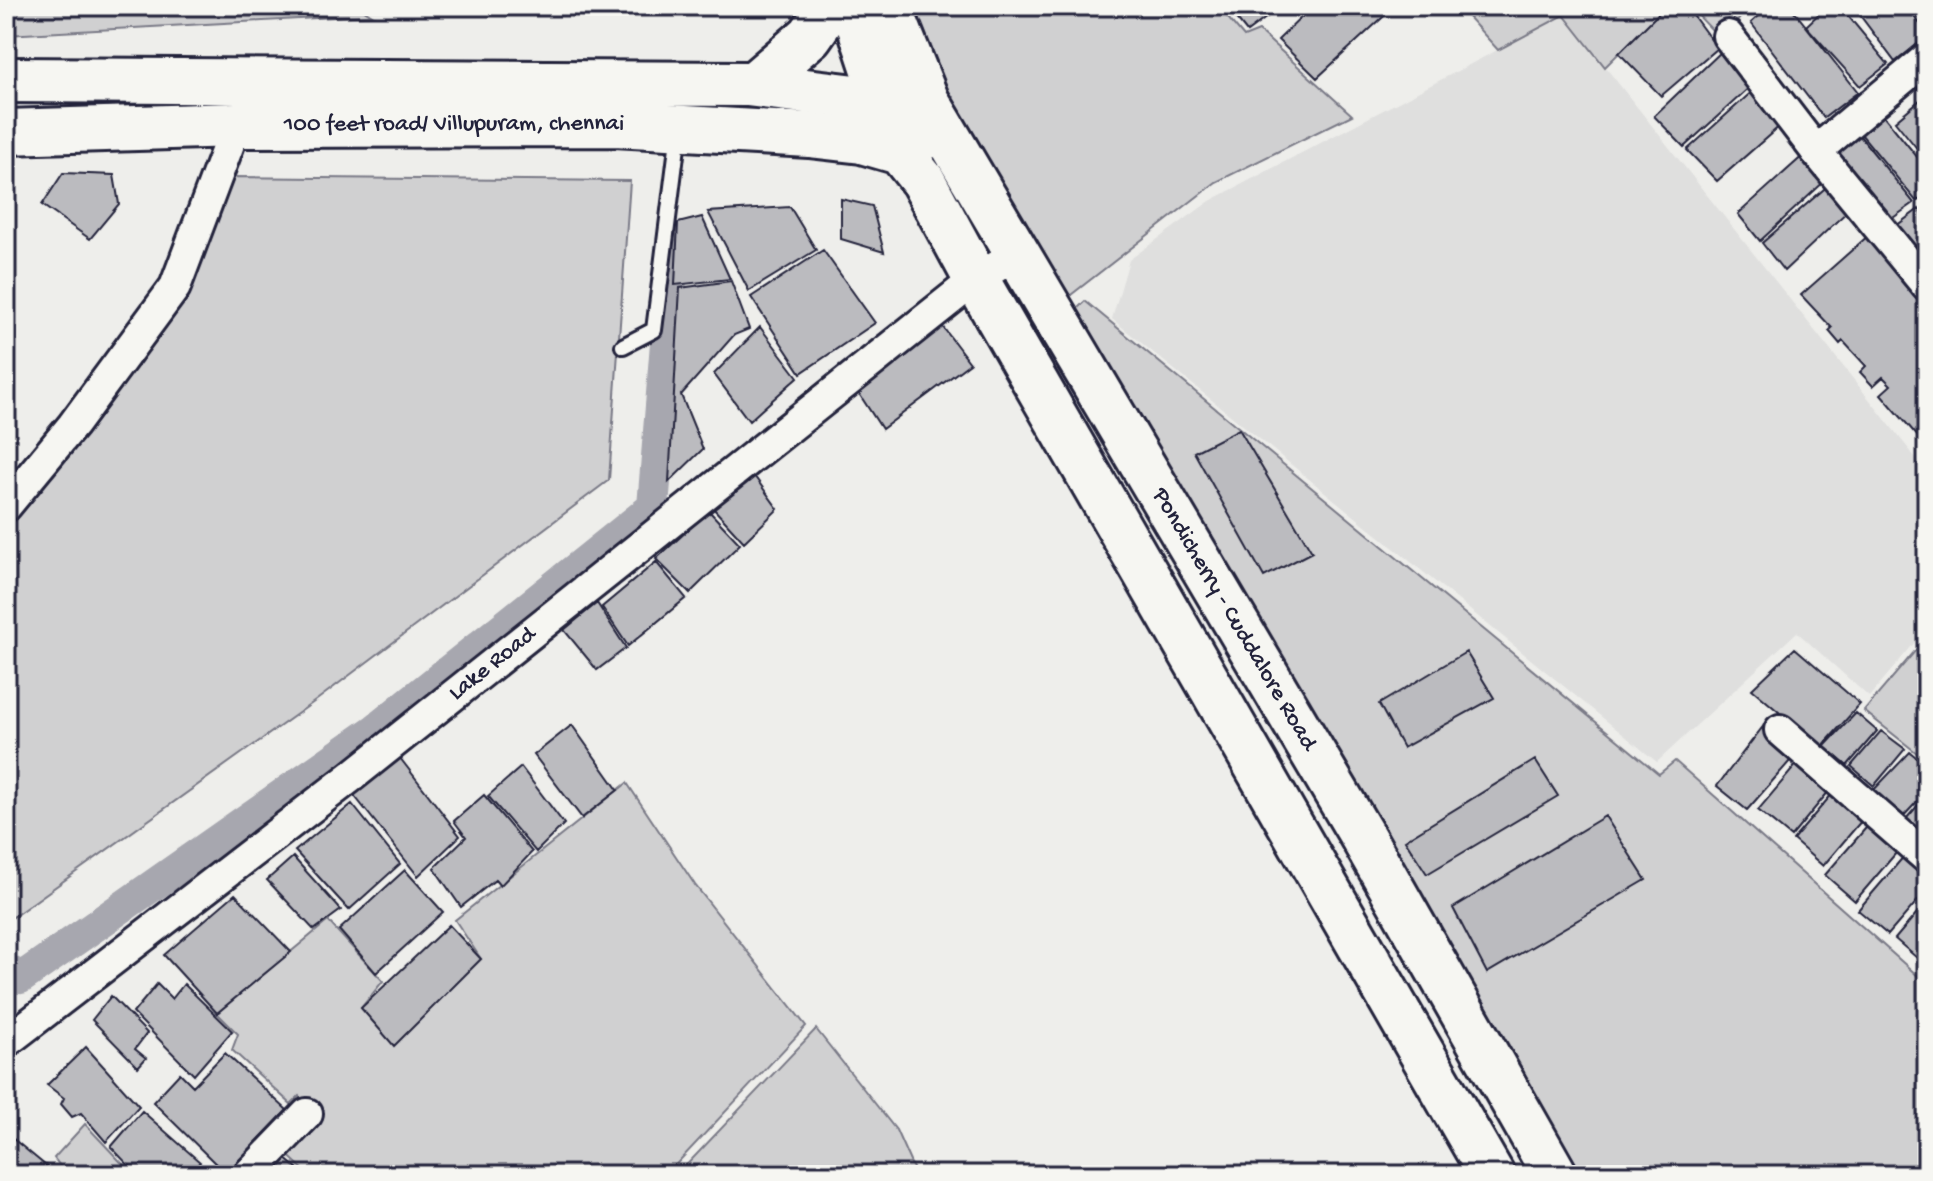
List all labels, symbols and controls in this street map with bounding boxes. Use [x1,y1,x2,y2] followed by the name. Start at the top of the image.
[283,109,625,139] street label: 100 feet road/ Villupuram, chennai
[1145,482,1324,758] street label: Pondicherry - Cuddalore Road
[443,619,543,708] street label: Lake Road

